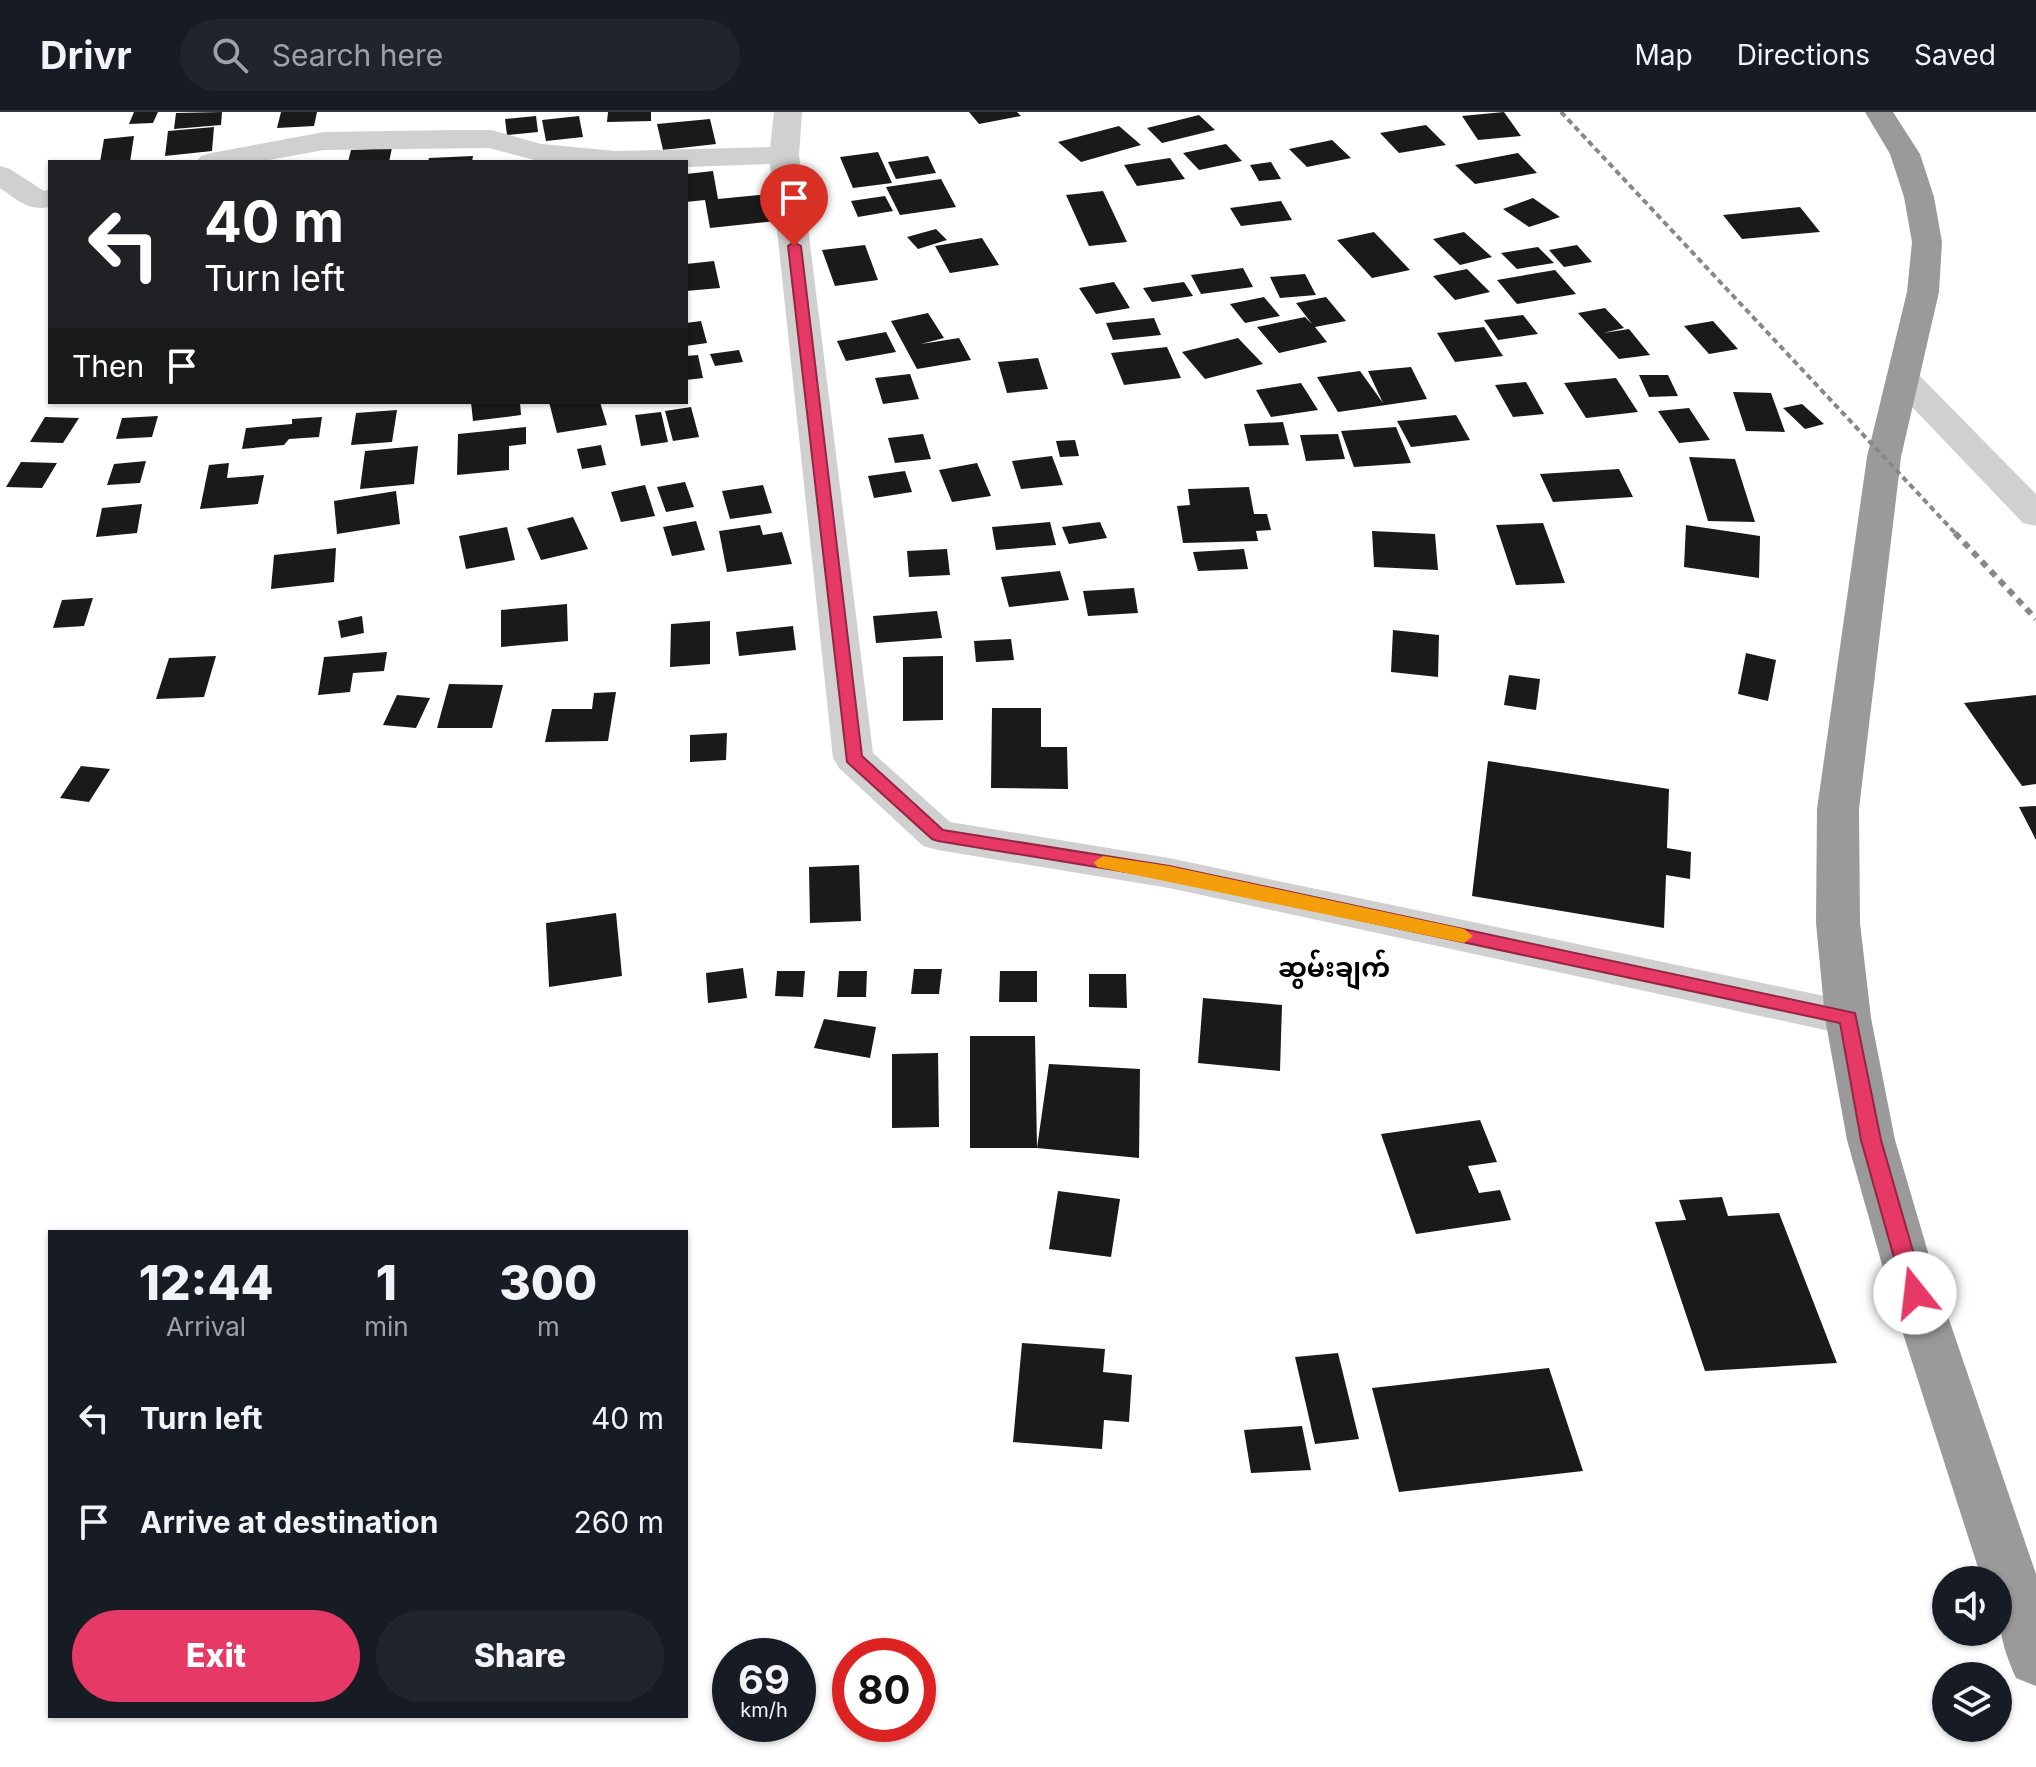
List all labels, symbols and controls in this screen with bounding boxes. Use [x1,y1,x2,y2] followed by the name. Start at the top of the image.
[180,19,740,91] search box
[40,32,132,78] text: Drivr
[208,33,252,77] icon: search
[272,37,443,73] text: Search here
[1634,38,1693,72] text: Map
[1737,38,1870,72] text: Directions
[1914,38,1996,72] text: Saved
[760,164,828,246] pin
[772,176,816,220] icon: arrive
[204,188,344,256] text: 40 m
[72,192,176,296] icon: left
[204,256,345,300] text: Turn left
[160,344,204,388] icon: arrive
[72,348,144,384] text: Then
[1278,949,1390,990] district label: ဆွမ်းချက်
[1873,1251,1957,1335] position arrow
[139,1253,274,1312] text: 12:44
[376,1253,397,1312] text: 1
[499,1253,597,1312] text: 300
[166,1311,246,1342] text: Arrival
[364,1311,409,1342] text: min
[537,1311,560,1342] text: m
[72,1396,116,1440] icon: left
[140,1400,262,1436] text: Turn left
[591,1400,664,1436] text: 40 m
[72,1500,116,1544] icon: arrive
[140,1504,438,1540] text: Arrive at destination
[573,1504,664,1540] text: 260 m
[1932,1566,2012,1742] map controls
[1932,1566,2012,1646] button: sound
[72,1610,360,1702] button: Exit
[376,1610,664,1702] button: Share
[832,1638,936,1742] speed limit sign: 80
[738,1655,790,1704] text: 69
[1932,1662,2012,1742] button: layers
[740,1698,788,1722] text: km/h

